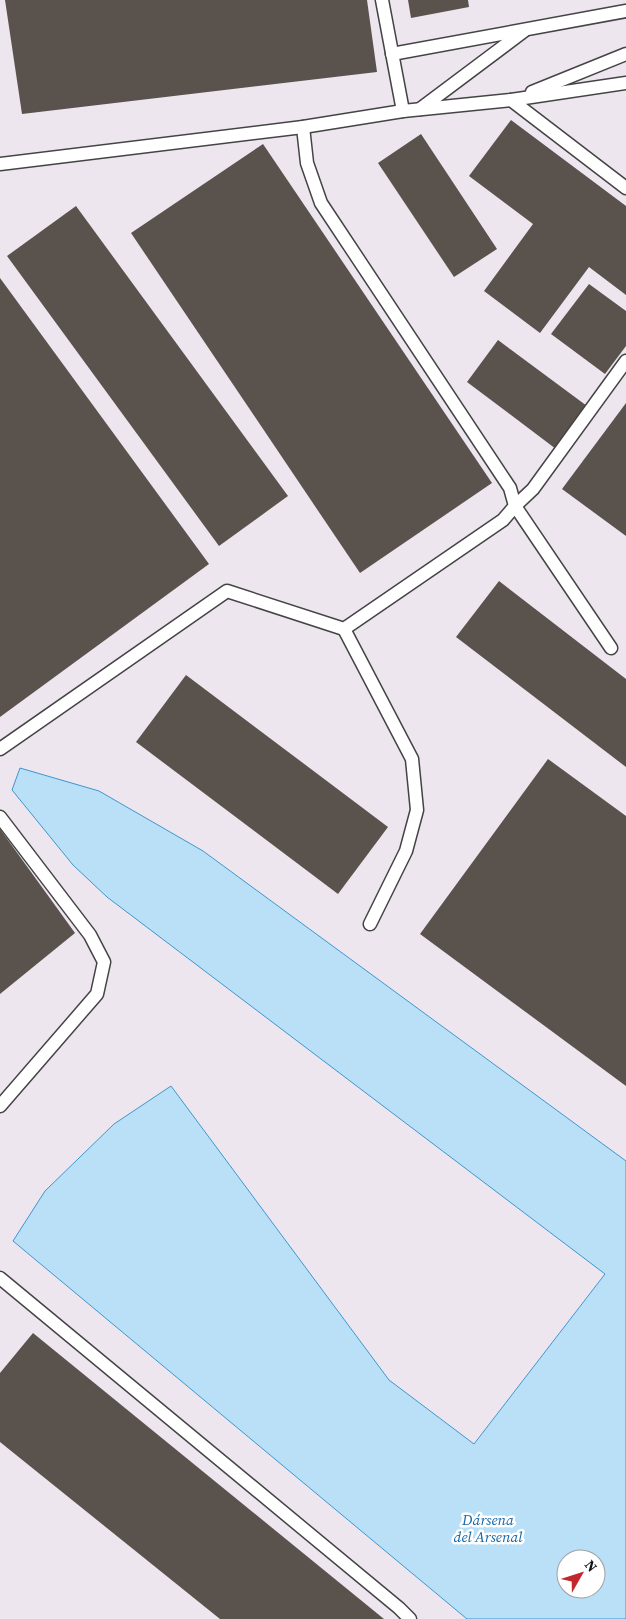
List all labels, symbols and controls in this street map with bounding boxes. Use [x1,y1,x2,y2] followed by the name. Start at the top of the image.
[454,1509,523,1547] water label: Dársena del Arsenal
[556,1549,606,1599] north arrow
[580,1556,602,1576] text: N

